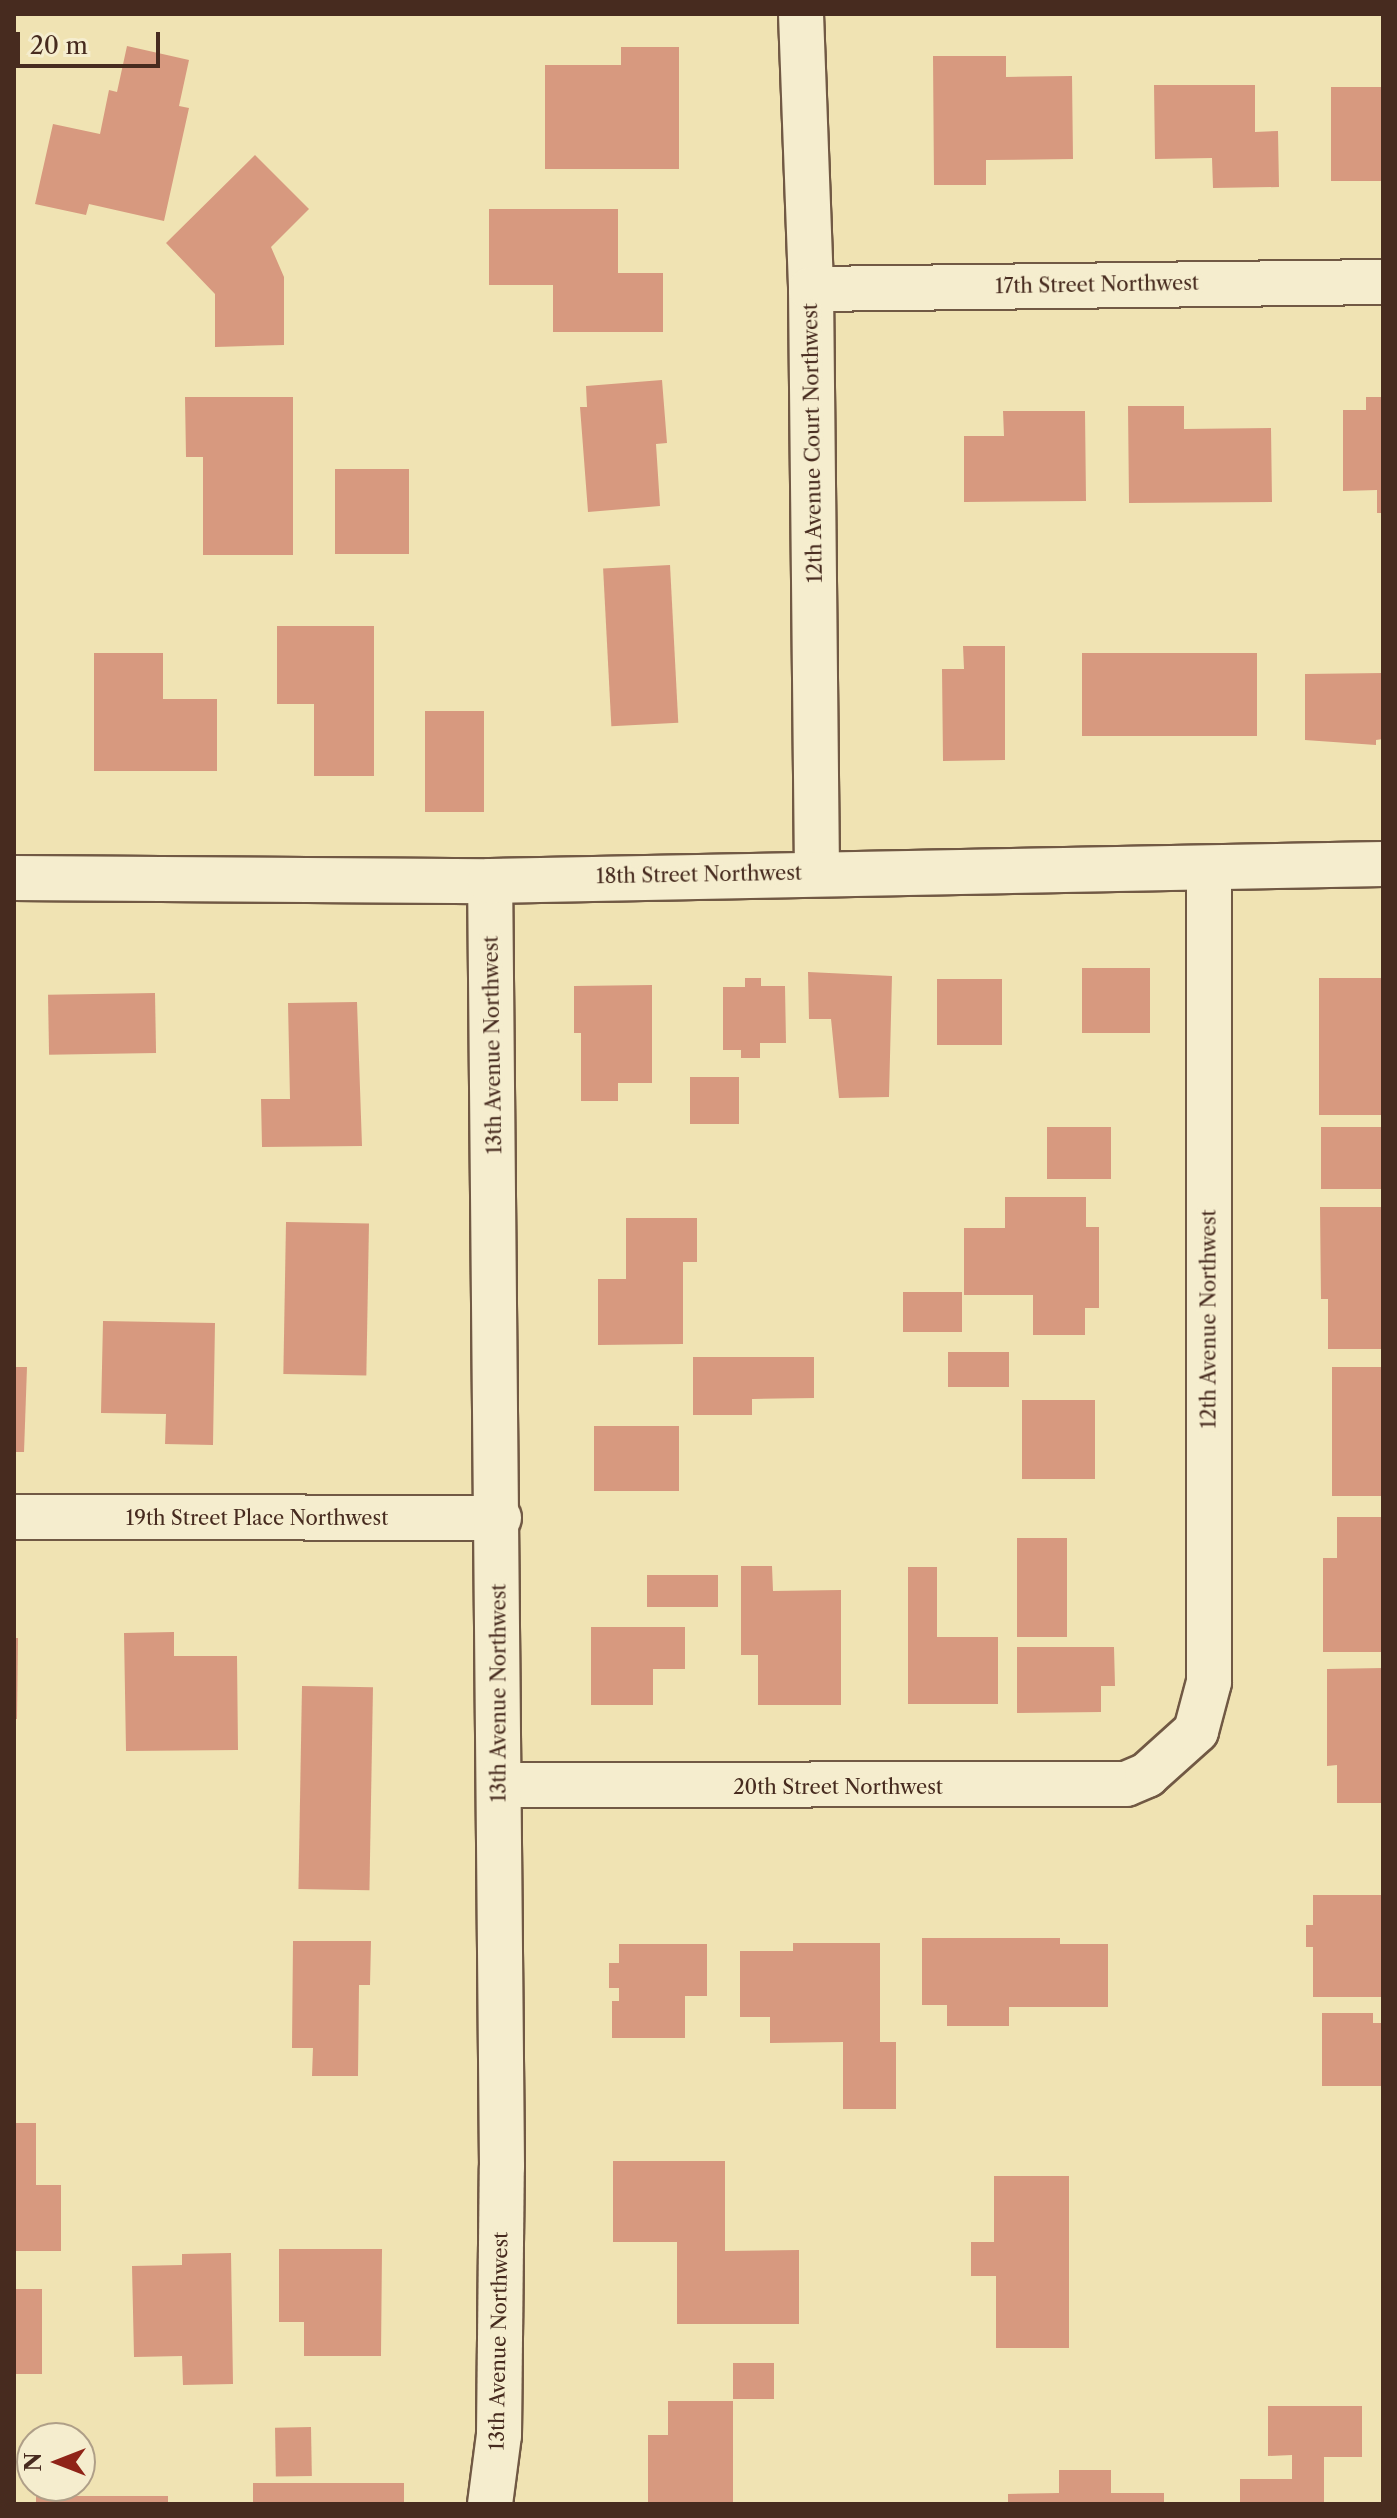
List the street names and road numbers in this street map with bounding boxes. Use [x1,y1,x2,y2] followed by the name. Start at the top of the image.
[995,271,1199,299] street label: 17th Street Northwest
[799,302,827,584] street label: 12th Avenue Court Northwest
[596,861,802,889] street label: 18th Street Northwest
[479,935,507,1155] street label: 13th Avenue Northwest
[1197,1209,1221,1429] street label: 12th Avenue Northwest
[126,1506,388,1530] street label: 19th Street Place Northwest
[487,1583,511,1803] street label: 13th Avenue Northwest
[733,1775,943,1799] street label: 20th Street Northwest
[485,2231,513,2451] street label: 13th Avenue Northwest

